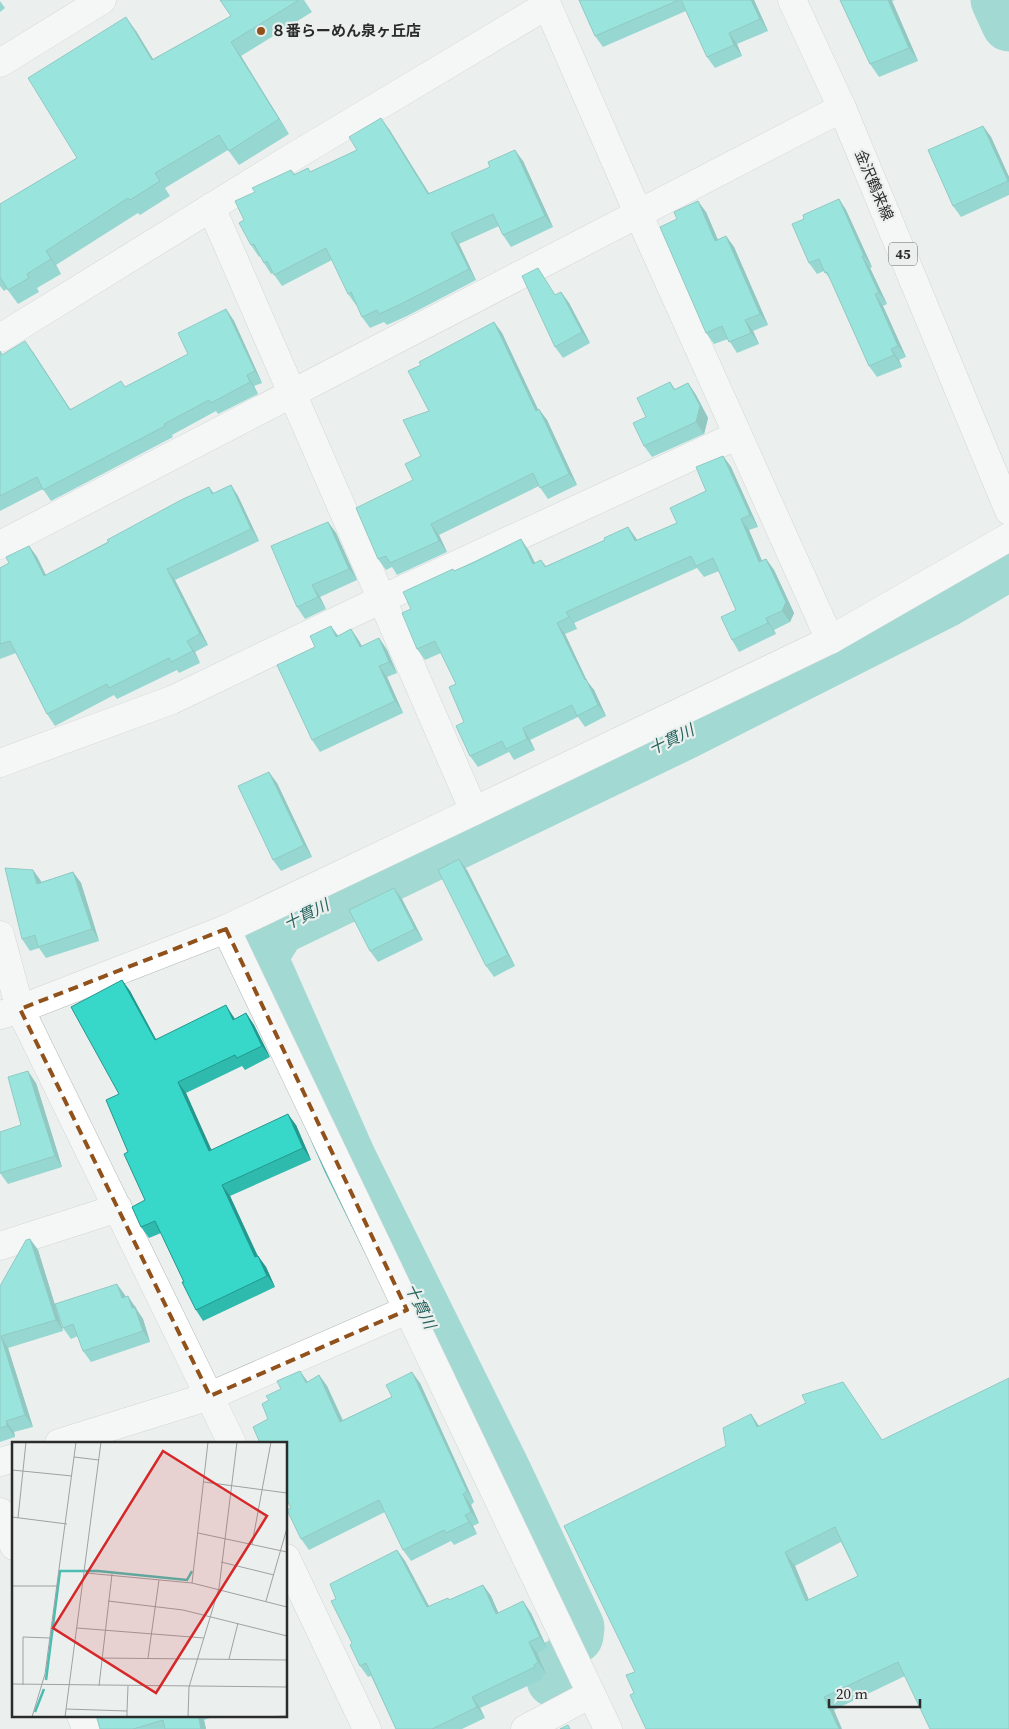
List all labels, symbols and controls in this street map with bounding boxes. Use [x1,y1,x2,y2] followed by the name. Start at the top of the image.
[271,20,421,41] place label: ８番らーめん泉ヶ丘店
[255,25,267,37] marker: ８番らーめん泉ヶ丘店
[850,146,899,223] street label: 金沢鶴来線
[889,242,917,266] road number: 45
[645,718,699,759] water label: 十貫川
[280,893,334,934] water label: 十貫川
[401,1280,442,1334] water label: 十貫川
[12,1442,288,1716] inset map
[829,1676,920,1708] scale bar
[836,1683,868,1704] text: 20 m

